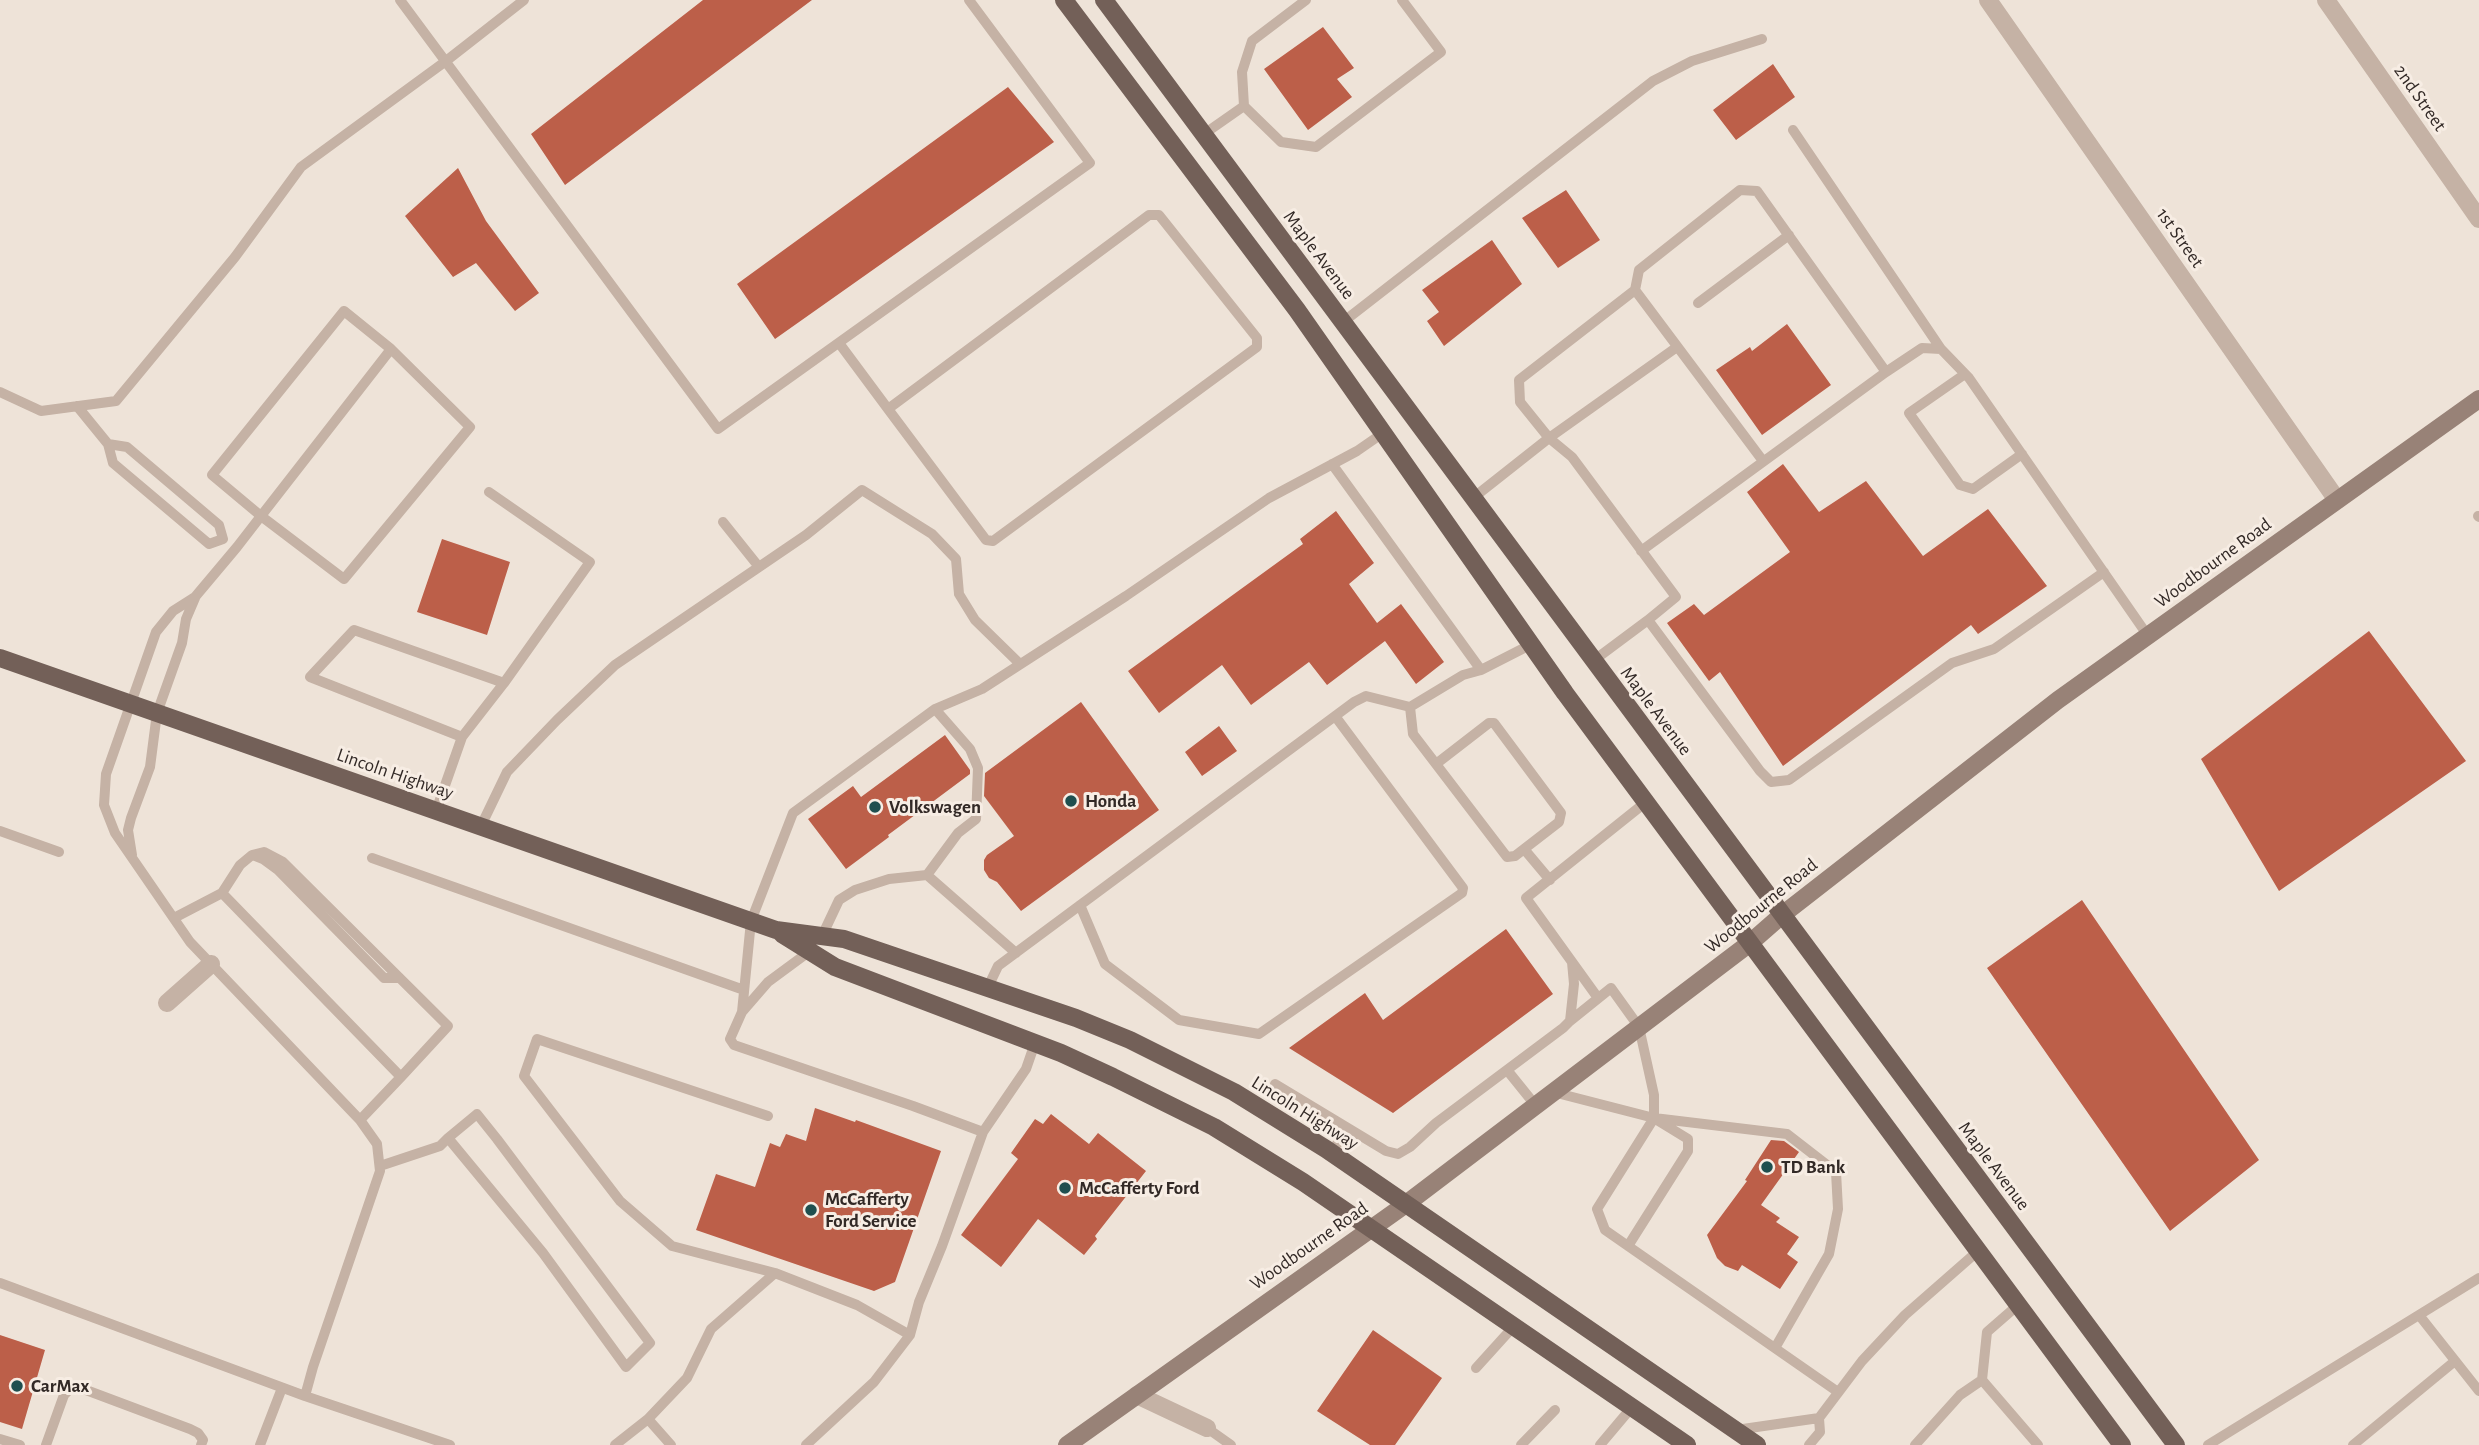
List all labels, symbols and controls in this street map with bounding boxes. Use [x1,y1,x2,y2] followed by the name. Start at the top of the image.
[2389,60,2451,136] street label: 2nd Street
[2151,204,2209,272] street label: 1st Street
[1278,206,1360,304] street label: Maple Avenue
[2150,513,2276,613] street label: Woodbourne Road
[1615,662,1697,760] street label: Maple Avenue
[334,743,456,805] street label: Lincoln Highway
[1085,790,1136,812] place label: Honda
[1063,793,1079,809] marker: Honda
[889,796,981,818] place label: Volkswagen
[867,799,883,815] marker: Volkswagen
[1700,853,1822,959] street label: Woodbourne Road
[1247,1071,1363,1155] street label: Lincoln Highway
[1953,1117,2035,1215] street label: Maple Avenue
[1781,1156,1845,1178] place label: TD Bank
[1759,1159,1775,1175] marker: TD Bank
[1079,1177,1200,1199] place label: McCafferty Ford
[1057,1180,1073,1196] marker: McCafferty Ford
[825,1188,916,1232] place label: McCafferty Ford Service
[1246,1197,1372,1295] street label: Woodbourne Road
[803,1202,819,1218] marker: McCafferty Ford Service
[31,1375,89,1397] place label: CarMax
[9,1378,25,1394] marker: CarMax

